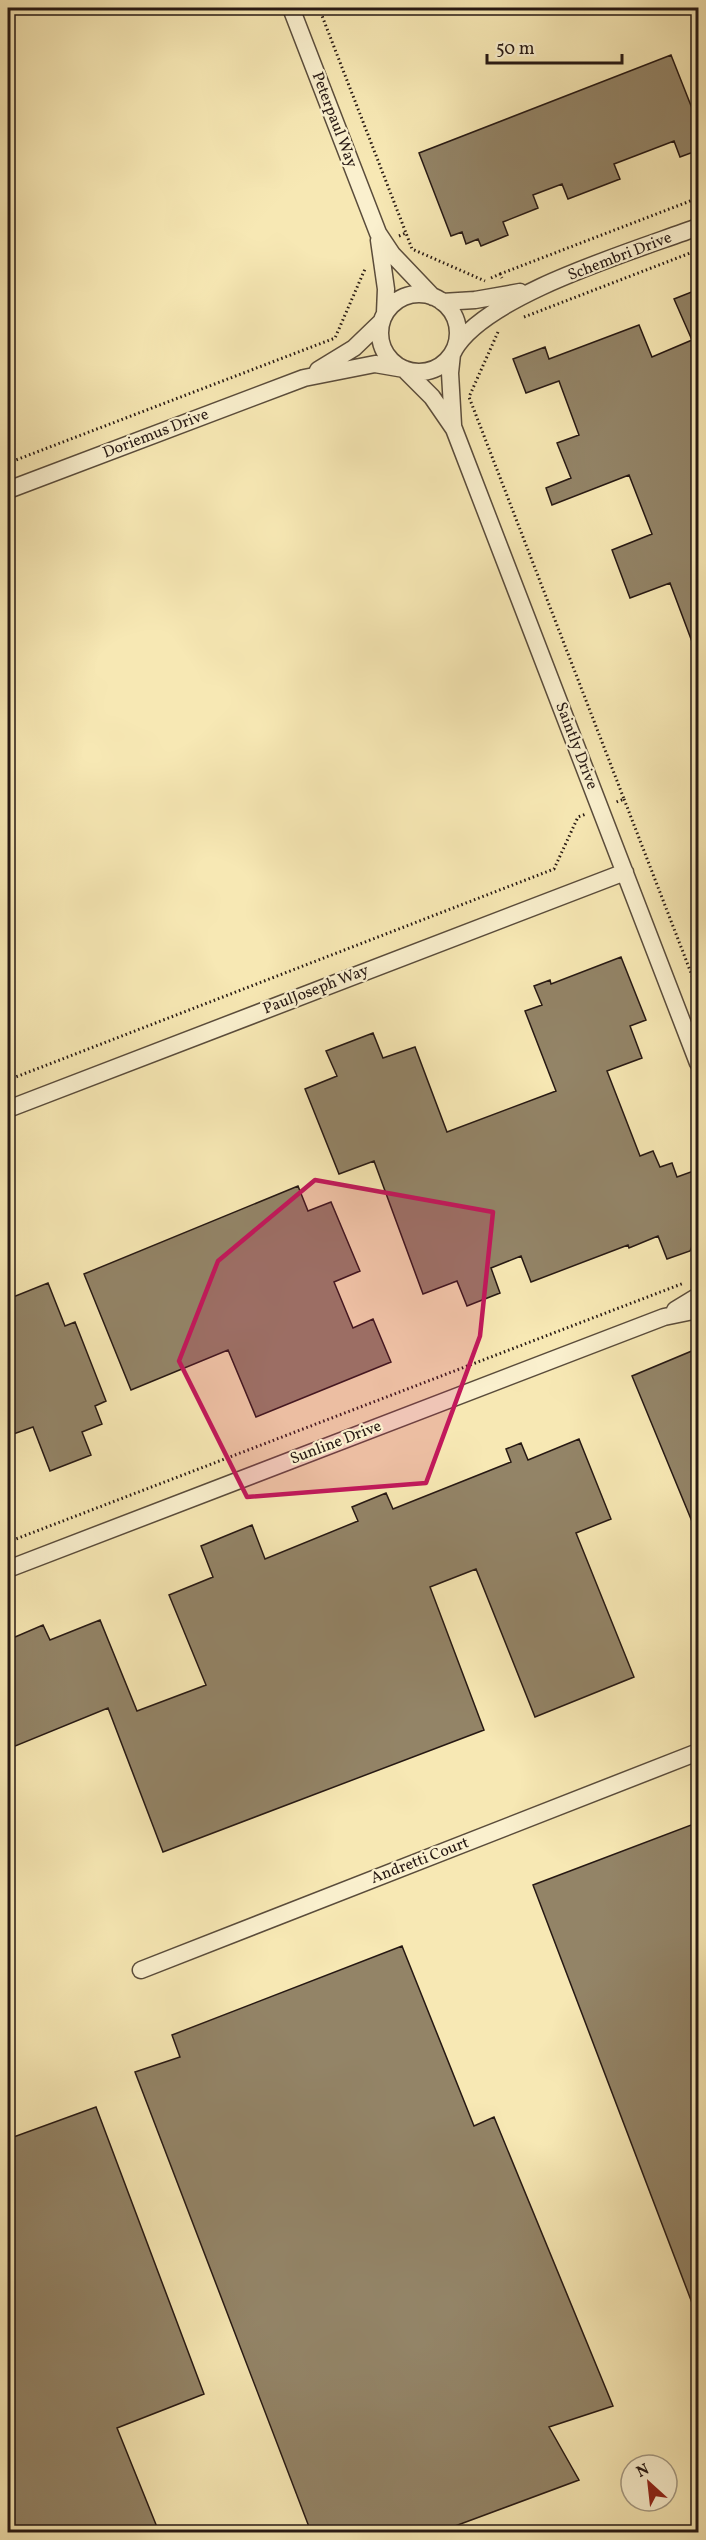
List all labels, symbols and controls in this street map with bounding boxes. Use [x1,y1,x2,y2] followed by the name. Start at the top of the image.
[487,27,622,65] scale bar
[496,37,535,62] text: 50 m
[306,69,362,171] street label: Peterpaul Way
[565,227,675,287] street label: Schembri Drive
[100,404,212,464] street label: Doriemus Drive
[549,699,603,793] street label: Saintly Drive
[260,960,372,1020] street label: PaulJoseph Way
[287,1415,385,1471] street label: Sunline Drive
[368,1832,473,1890] street label: Andretti Court
[619,2453,679,2513] north arrow
[633,2459,654,2484] text: N

